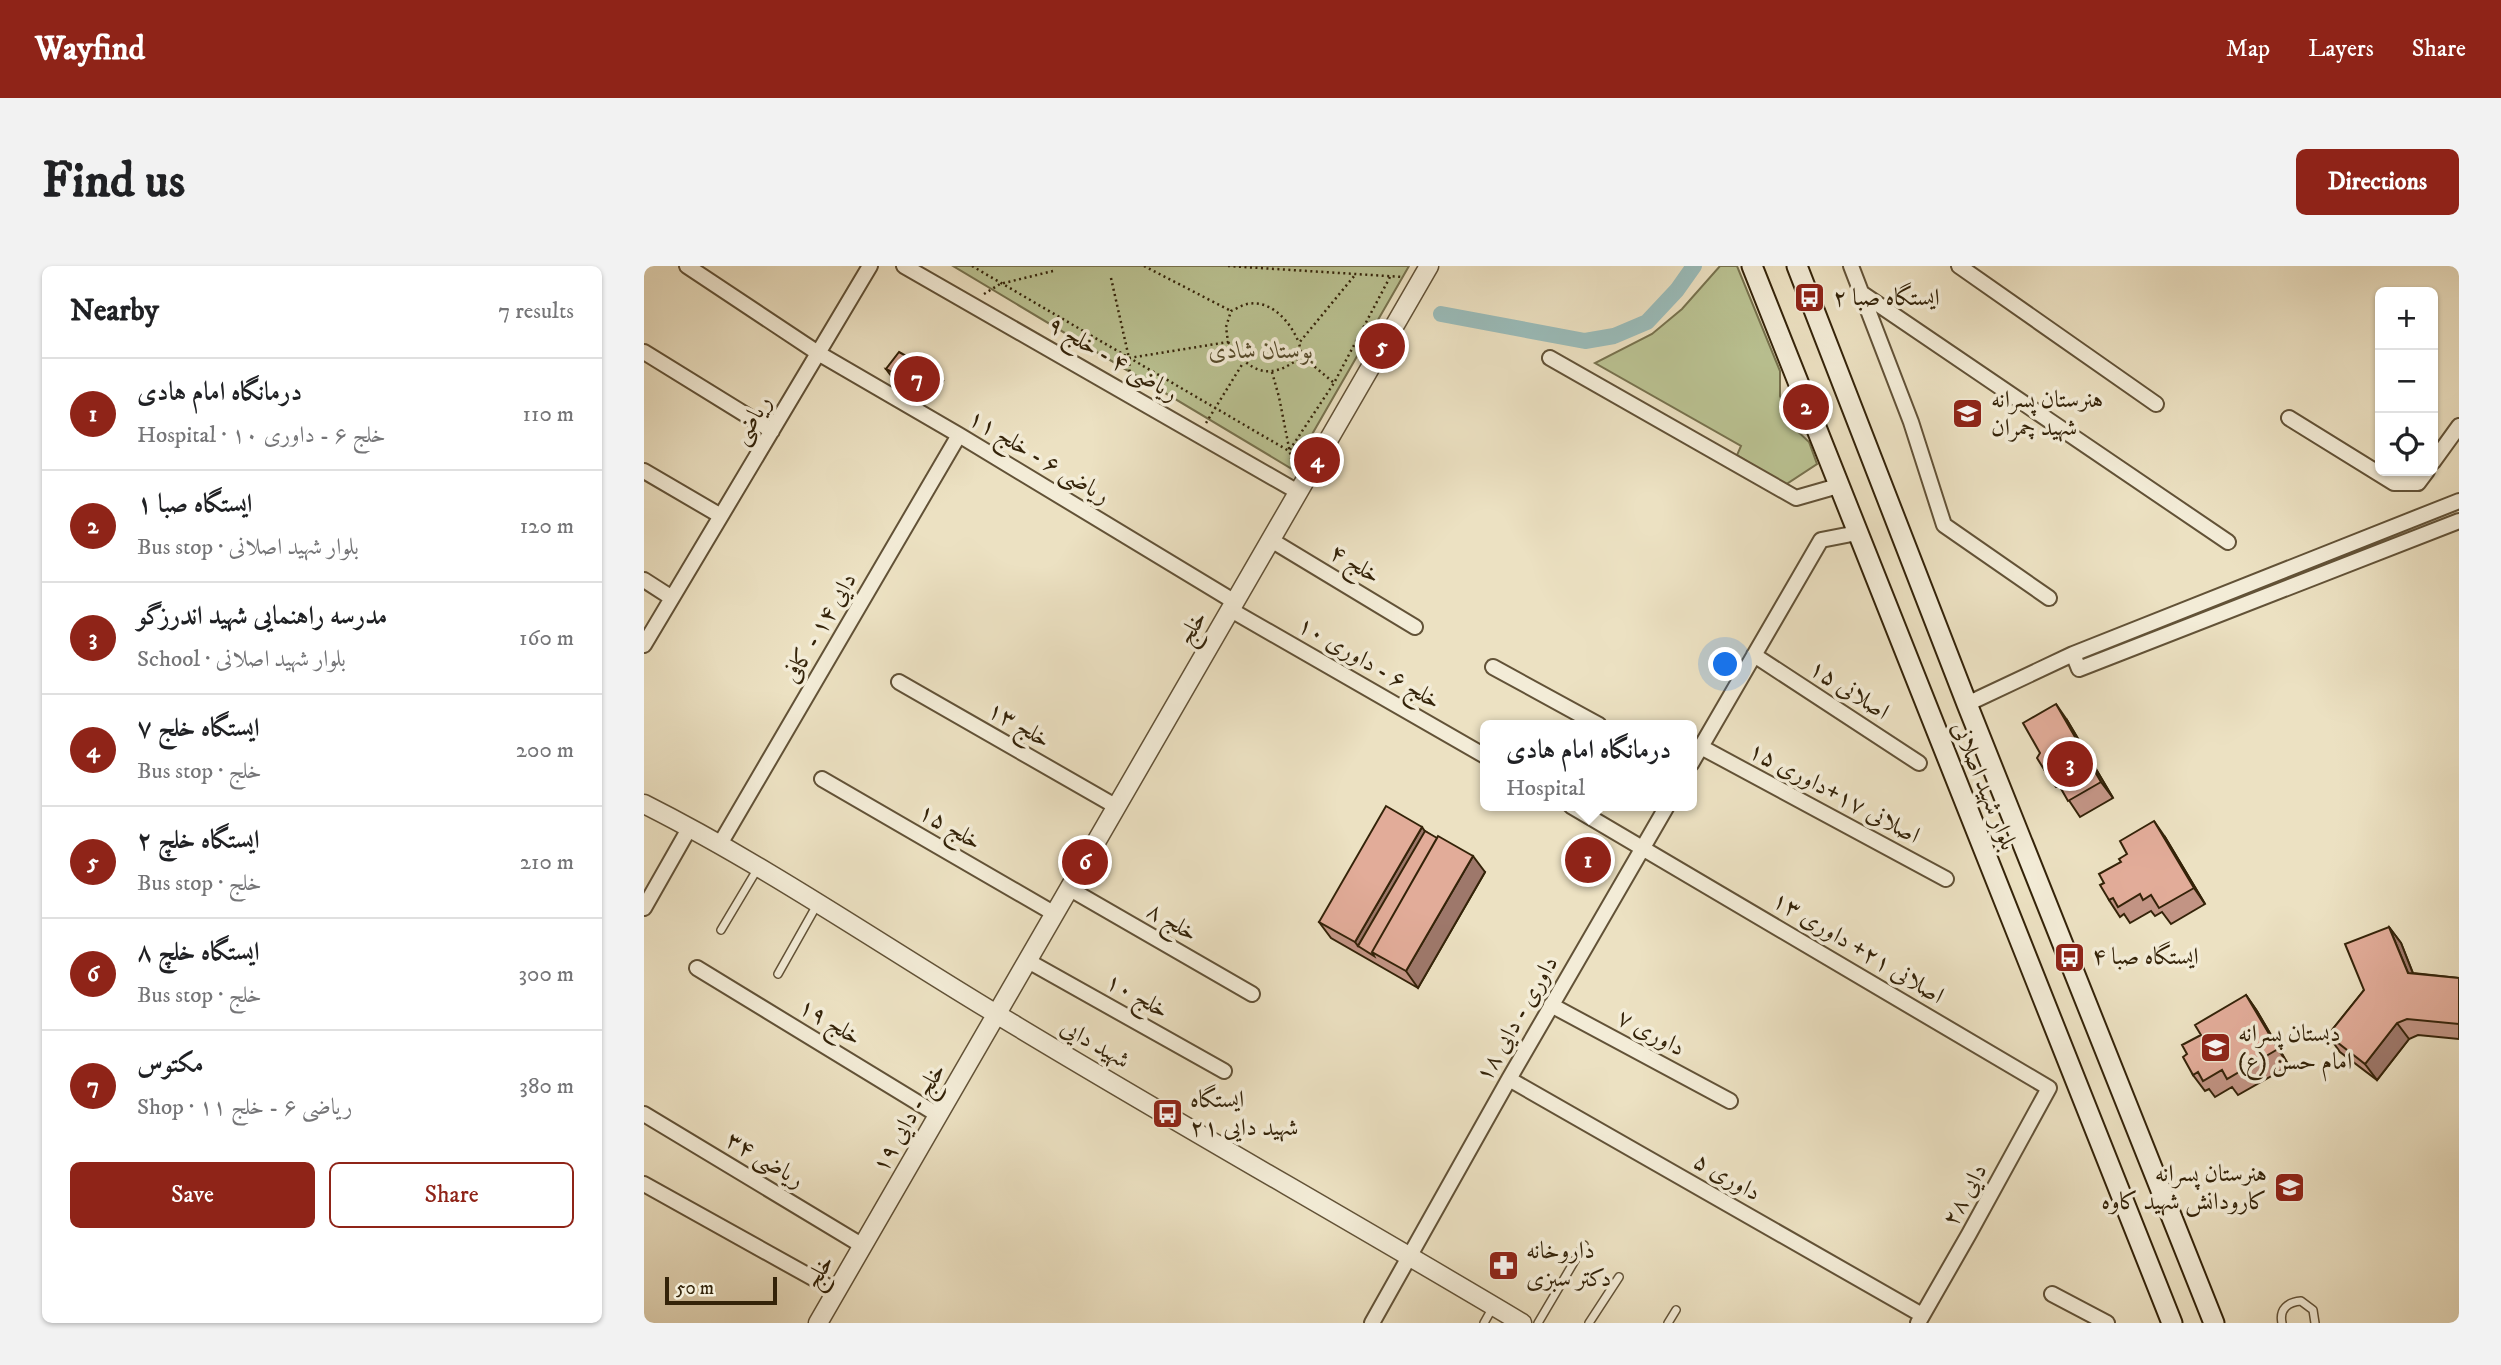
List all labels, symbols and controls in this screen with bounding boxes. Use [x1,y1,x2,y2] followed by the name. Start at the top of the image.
[35,29,145,70] text: Wayfind
[2226,34,2270,64] text: Map
[2308,34,2374,64] text: Layers
[2412,34,2466,64] text: Share
[2296,149,2459,215] button: Directions
[42,151,185,213] text: Find us
[1793,281,1827,315] bus stop icon: ایستگاه صبا ۲
[1833,282,1940,313] place label: ایستگاه صبا ۲
[2375,287,2438,476] map controls
[2375,287,2438,350] button: +
[70,293,159,330] text: Nearby
[498,297,574,326] text: 7 results
[1040,310,1184,413] street label: ریاضی ۴ - خلج ۹
[1359,320,1405,372] pin: 5
[1208,336,1314,366] park label: بوستان شادی
[2375,350,2438,413] button: −
[894,353,940,405] pin: 7
[137,376,302,409] text: درمانگاه امام هادی
[1783,381,1829,433] pin: 2
[1991,385,2103,443] place label: هنرستان پسرانه شهید چمران
[726,390,779,451] street label: ریاضی
[1951,397,1985,431] school or university icon: هنرستان پسرانه شهید چمران
[89,400,97,429] text: 1
[523,400,574,429] text: 110 m
[960,403,1115,515] street label: ریاضی ۶ - خلج ۱۱
[2375,413,2438,476] button: locate
[137,421,386,450] text: Hospital · خلج ۶ - داوری ۱۰
[1294,434,1340,486] pin: 4
[137,488,253,521] text: ایستگاه صبا ۱
[87,512,99,541] text: 2
[520,512,574,541] text: 120 m
[137,533,359,562] text: Bus stop · بلوار شهید اصلانی
[1322,537,1386,595] street label: خلج ۴
[776,567,864,689] street label: دایی ۱۴ - کافی
[137,600,387,633] text: مدرسه راهنمایی شهید اندرزگو
[1170,606,1218,653] street label: خلج
[1289,610,1446,720] street label: خلج ۶ - داوری ۱۰
[89,624,97,653] text: 3
[519,624,574,653] text: 160 m
[137,645,346,674] text: School · بلوار شهید اصلانی
[1708,647,1742,681] your location
[1803,653,1895,727] street label: اصلانی ۱۵
[980,695,1056,759] street label: خلج ۱۳
[137,712,260,745] text: ایستگاه خلج ۷
[1945,717,2023,855] street label: بلوار شهید اصلانی
[1480,720,1697,811] popup
[1506,734,1671,767] text: درمانگاه امام هادی
[1743,735,1925,851] street label: اصلانی ۱۷+داوری ۱۵
[86,736,100,765] text: 4
[516,736,574,765] text: 200 m
[2047,738,2093,790] pin: 3
[137,757,262,786] text: Bus stop · خلج
[1506,774,1585,803] text: Hospital
[911,797,987,861] street label: خلج ۱۵
[137,824,260,857] text: ایستگاه خلچ ۲
[1565,834,1611,886] pin: 1
[1062,836,1108,888] pin: 6
[87,848,99,877] text: 5
[520,848,574,877] text: 210 m
[137,869,262,898] text: Bus stop · خلج
[1767,885,1949,1011] street label: اصلانی ۲۱+ داوری ۱۳
[1139,896,1203,953] street label: خلج ۸
[137,936,260,969] text: ایستگاه خلچ ۸
[2052,940,2086,974] bus stop icon: ایستگاه صبا ۴
[2092,941,2199,972] place label: ایستگاه صبا ۴
[1469,951,1565,1087] street label: داوری - دایی ۱۸
[87,960,99,989] text: 6
[518,960,574,989] text: 300 m
[1098,966,1174,1030] street label: خلج ۱۰
[137,981,262,1010] text: Bus stop · خلج
[791,992,867,1057] street label: خلج ۱۹
[1612,1003,1690,1063] street label: داوری ۷
[1055,1012,1135,1076] street label: شهید دایی
[2238,1019,2352,1082] place label: دبستان پسرانه امام حسن (ع)
[2198,1031,2232,1065] school or university icon: دبستان پسرانه امام حسن (ع)
[137,1048,204,1081] text: مکتوس
[866,1058,957,1181] street label: خلج - دایی ۱۹
[87,1072,99,1101] text: 7
[519,1072,574,1101] text: 380 m
[1190,1084,1298,1143] place label: ایستگاه شهید دایی ۲۱
[137,1093,352,1122] text: Shop · ریاضی ۶ - خلج ۱۱
[1150,1097,1184,1131] bus stop icon: ایستگاه شهید دایی ۲۱
[720,1125,810,1196] street label: ریاضی ۳۴
[1688,1146,1766,1208] street label: داوری ۵
[1936,1158,1994,1232] street label: دایی ۲۸
[2101,1159,2267,1217] place label: هنرستان پسرانه کارودانش شهید کاوه
[70,1162,315,1228] button: Save
[329,1162,574,1228] button: Share
[2273,1171,2307,1205] school or university icon: هنرستان پسرانه کارودانش شهید کاوه
[1526,1236,1611,1294] place label: داروخانه دکتر سبزی
[1486,1248,1520,1282] pharmacy icon: داروخانه دکتر سبزی
[797,1250,845,1297] street label: خلج
[665,1274,777,1306] scale bar
[676,1277,714,1300] text: 50 m

